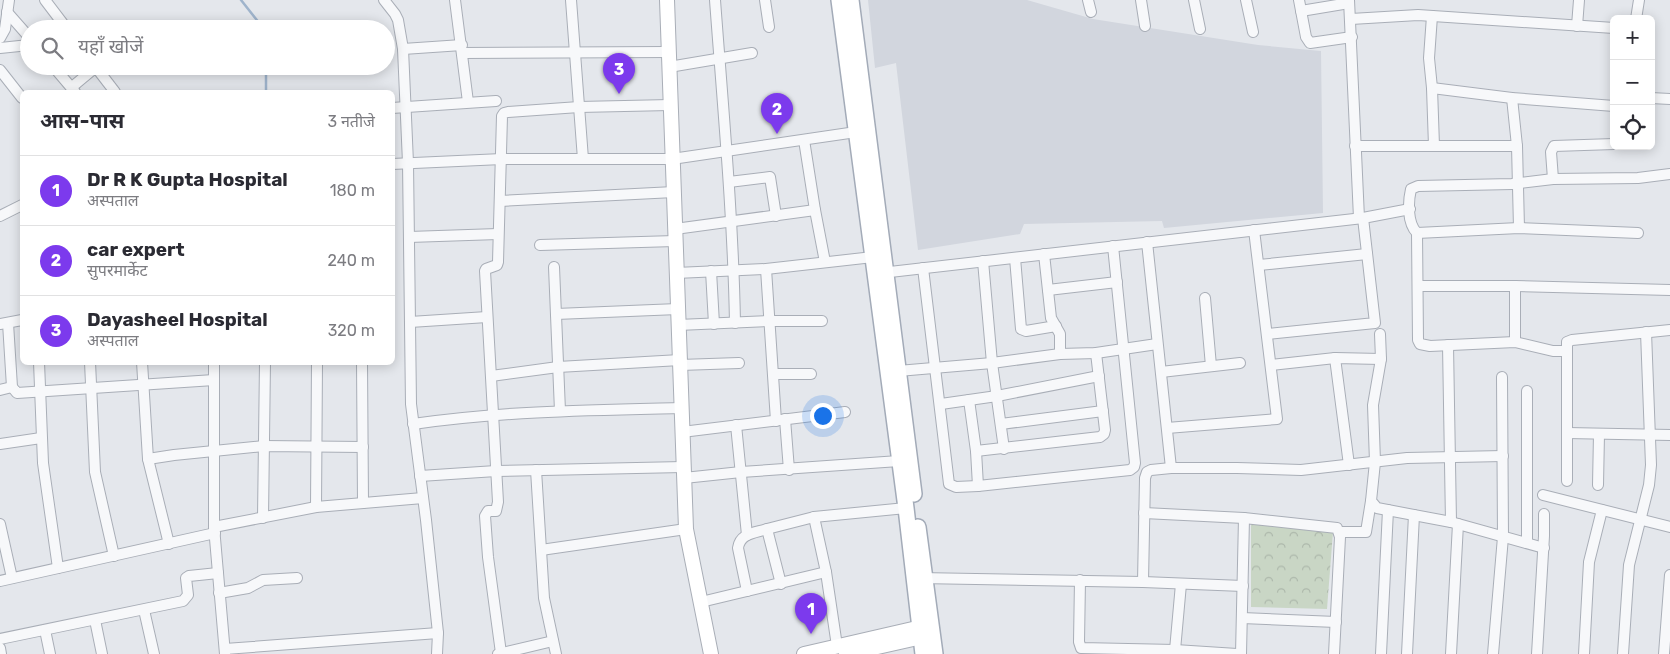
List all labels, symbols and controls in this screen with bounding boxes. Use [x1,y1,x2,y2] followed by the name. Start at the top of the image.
[1610,15,1655,150] map controls
[1610,15,1655,60] button: +
[20,20,395,75] search box
[38,34,66,62] icon: search
[78,35,143,58] text: यहाँ खोजें
[603,53,635,94] pin: 3
[1610,60,1655,105] button: −
[761,93,793,134] pin: 2
[1610,105,1655,150] button: locate
[40,108,124,133] text: आस-पास
[327,112,375,131] text: 3 नतीजे
[87,168,288,191] text: Dr R K Gupta Hospital
[52,181,60,200] text: 1
[330,181,375,200] text: 180 m
[87,191,139,210] text: अस्पताल
[87,238,185,261] text: car expert
[51,251,61,270] text: 2
[328,251,375,270] text: 240 m
[87,261,148,280] text: सुपरमार्केट
[87,308,268,331] text: Dayasheel Hospital
[51,321,61,340] text: 3
[328,321,375,340] text: 320 m
[87,331,139,350] text: अस्पताल
[810,403,836,429] your location
[795,593,827,634] pin: 1

